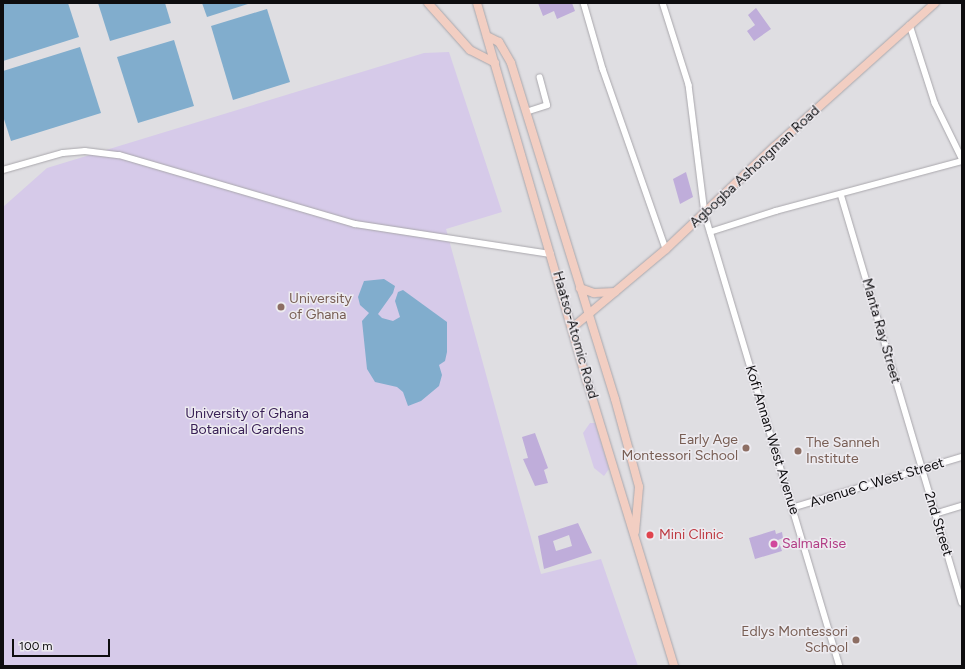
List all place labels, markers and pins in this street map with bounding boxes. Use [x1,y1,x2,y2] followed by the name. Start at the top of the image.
[289,291,352,324] place label: University of Ghana
[276,302,286,312] marker: University of Ghana
[621,432,738,464] place label: Early Age Montessori School
[806,435,879,468] place label: The Sanneh Institute
[741,443,751,453] marker: Early Age Montessori School
[793,446,803,456] marker: The Sanneh Institute
[659,527,724,543] place label: Mini Clinic
[644,529,656,541] marker: Mini Clinic
[782,536,846,552] place label: SalmaRise
[769,539,779,549] marker: SalmaRise
[741,624,848,656] place label: Edlys Montessori School
[851,635,861,645] marker: Edlys Montessori School

